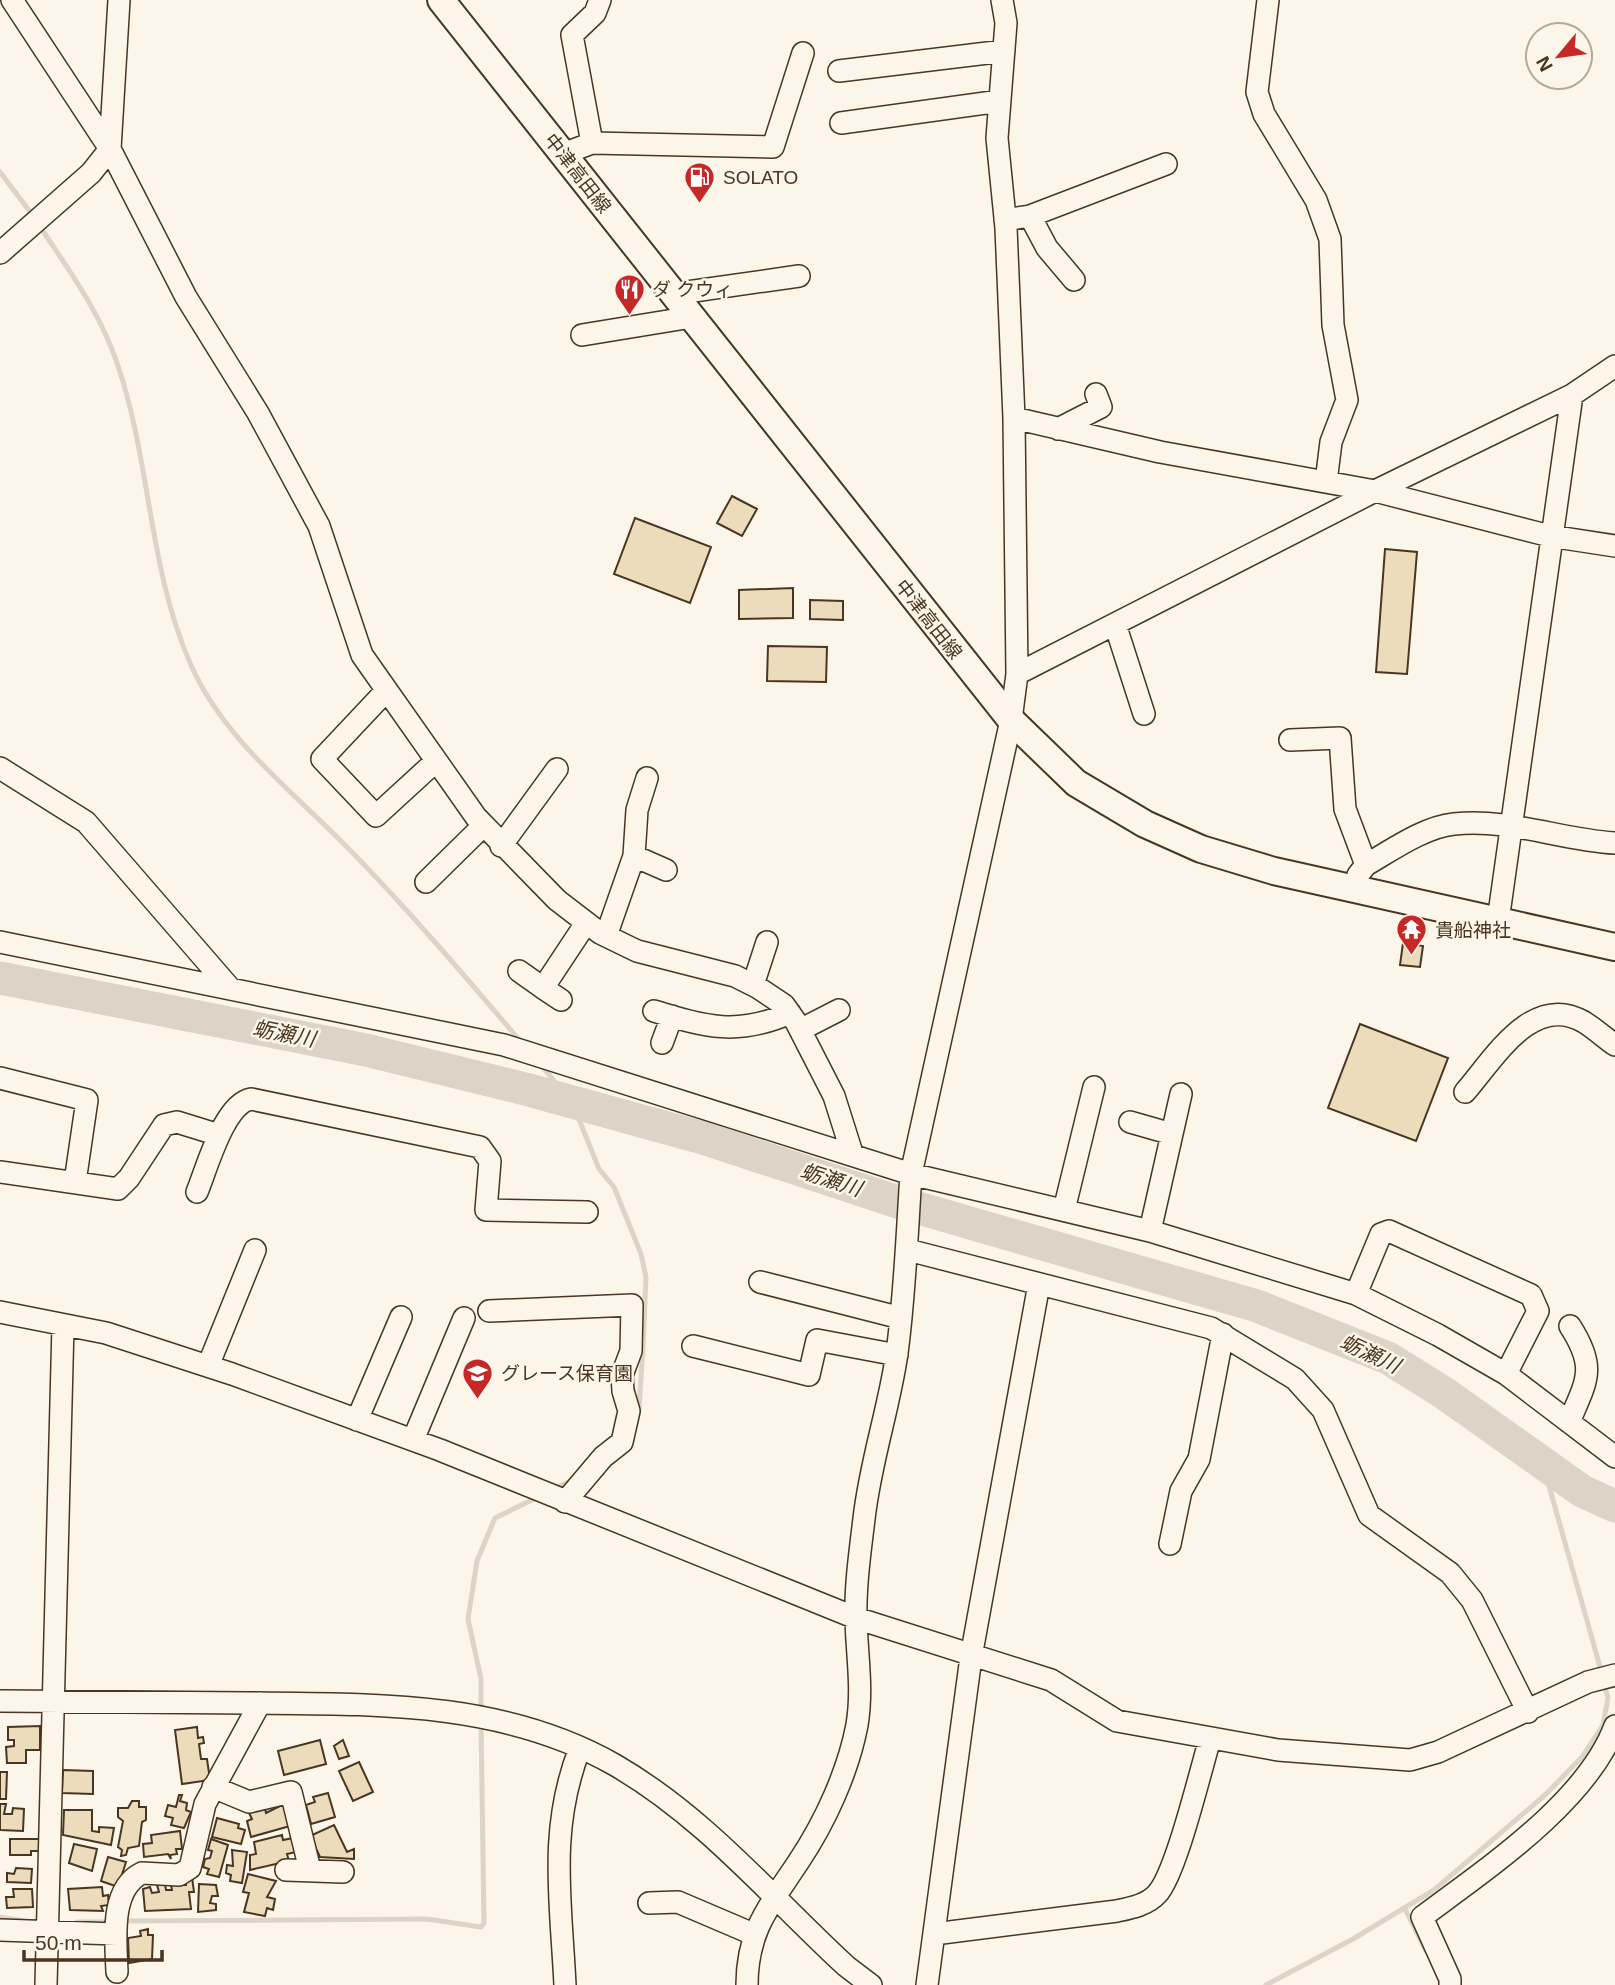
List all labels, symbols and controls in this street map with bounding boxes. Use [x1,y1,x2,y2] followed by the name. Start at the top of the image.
[1524,21,1594,91] north arrow
[1532,53,1557,75] text: N
[540,129,615,217] street label: 中津高田線
[683,160,717,204] fuel station icon: SOLATO
[723,167,798,188] place label: SOLATO
[612,272,646,316] restaurant icon: ダ クウィ
[652,279,733,300] place label: ダ クウィ
[891,575,966,663] street label: 中津高田線
[1395,913,1429,957] temple icon: 貴船神社
[1435,920,1511,941] place label: 貴船神社
[251,1016,319,1051] water label: 蛎瀬川
[798,1159,867,1201] water label: 蛎瀬川
[1337,1330,1405,1378] water label: 蛎瀬川
[461,1356,495,1400] school or university icon: グレース保育園
[501,1363,633,1384] place label: グレース保育園
[24,1918,163,1962] scale bar
[35,1931,82,1954] text: 50 m

